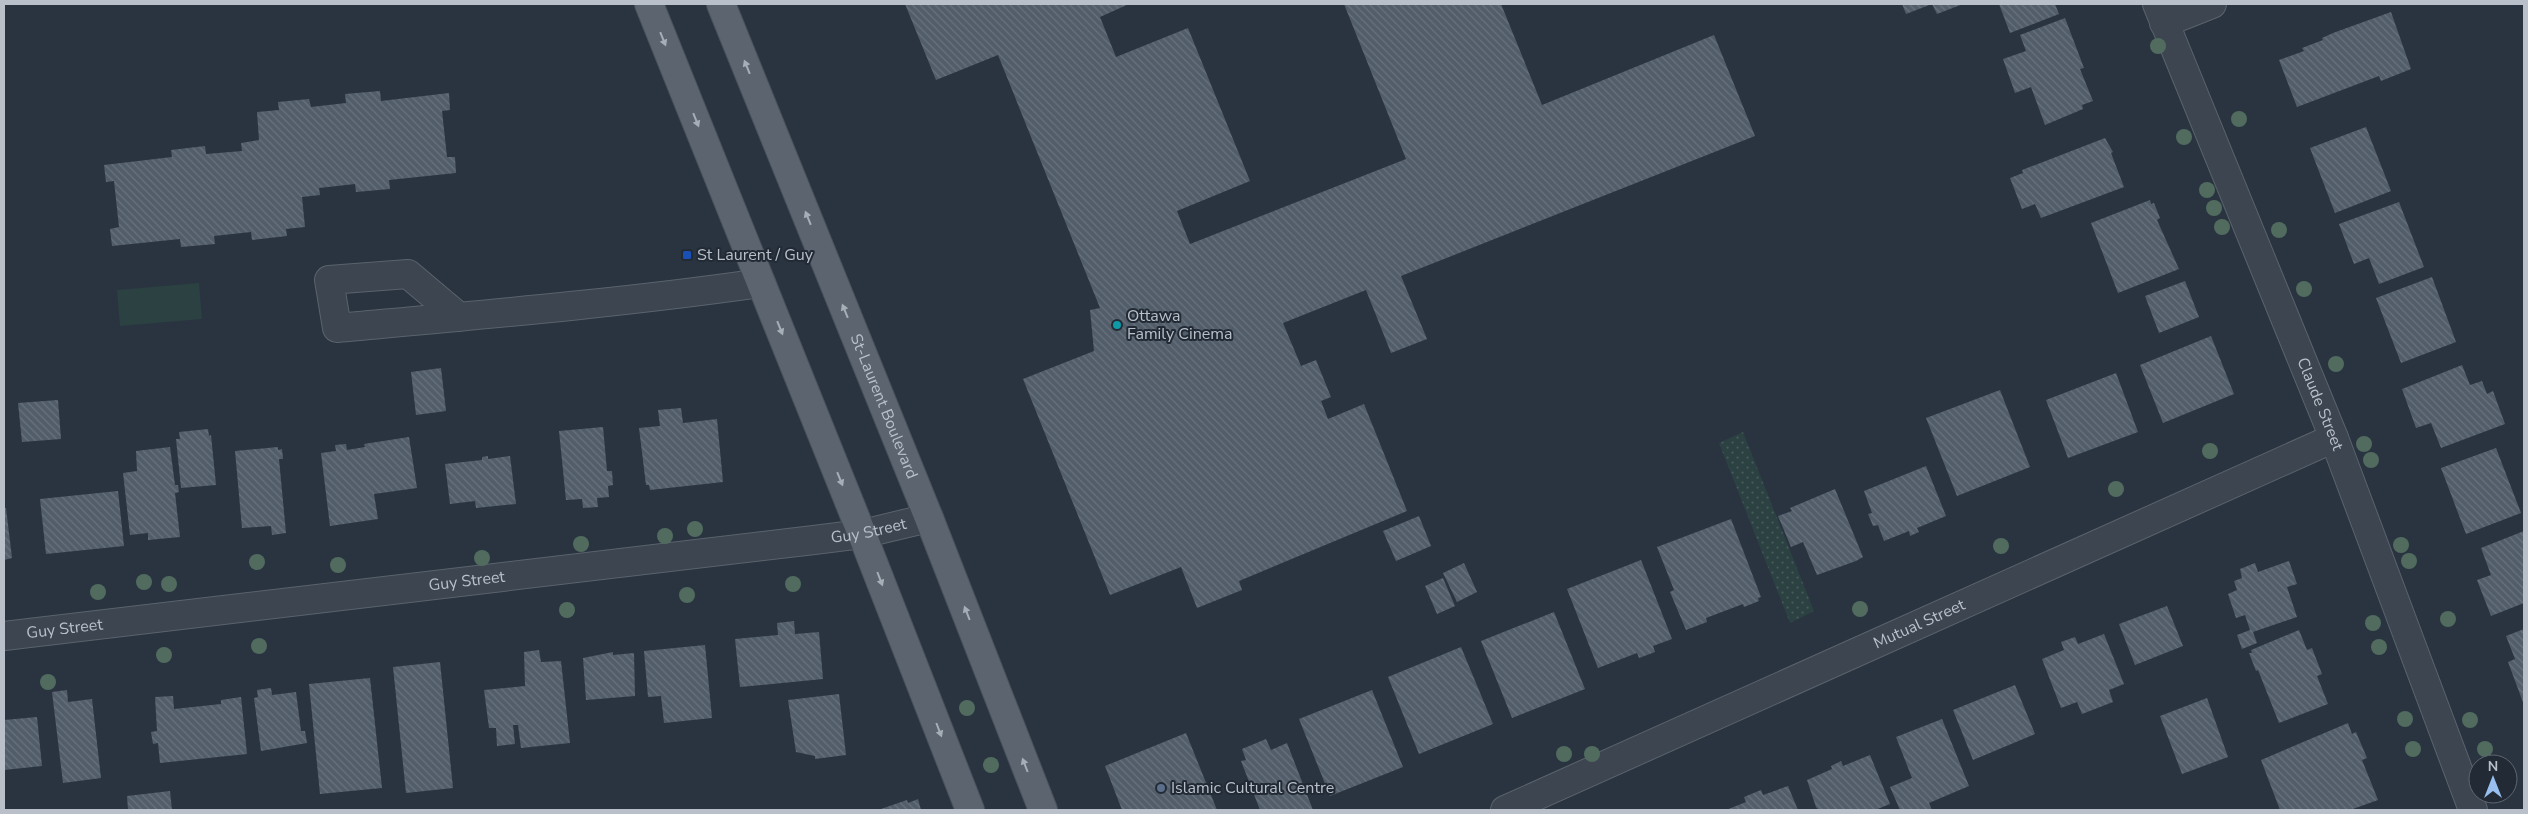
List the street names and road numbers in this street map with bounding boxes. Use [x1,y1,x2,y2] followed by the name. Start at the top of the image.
[845,331,923,482] street label: St-Laurent Boulevard
[2291,354,2349,454] street label: Claude Street
[829,513,909,549] street label: Guy Street
[427,566,507,597] street label: Guy Street
[1870,594,1969,654] street label: Mutual Street
[25,613,104,644] street label: Guy Street

